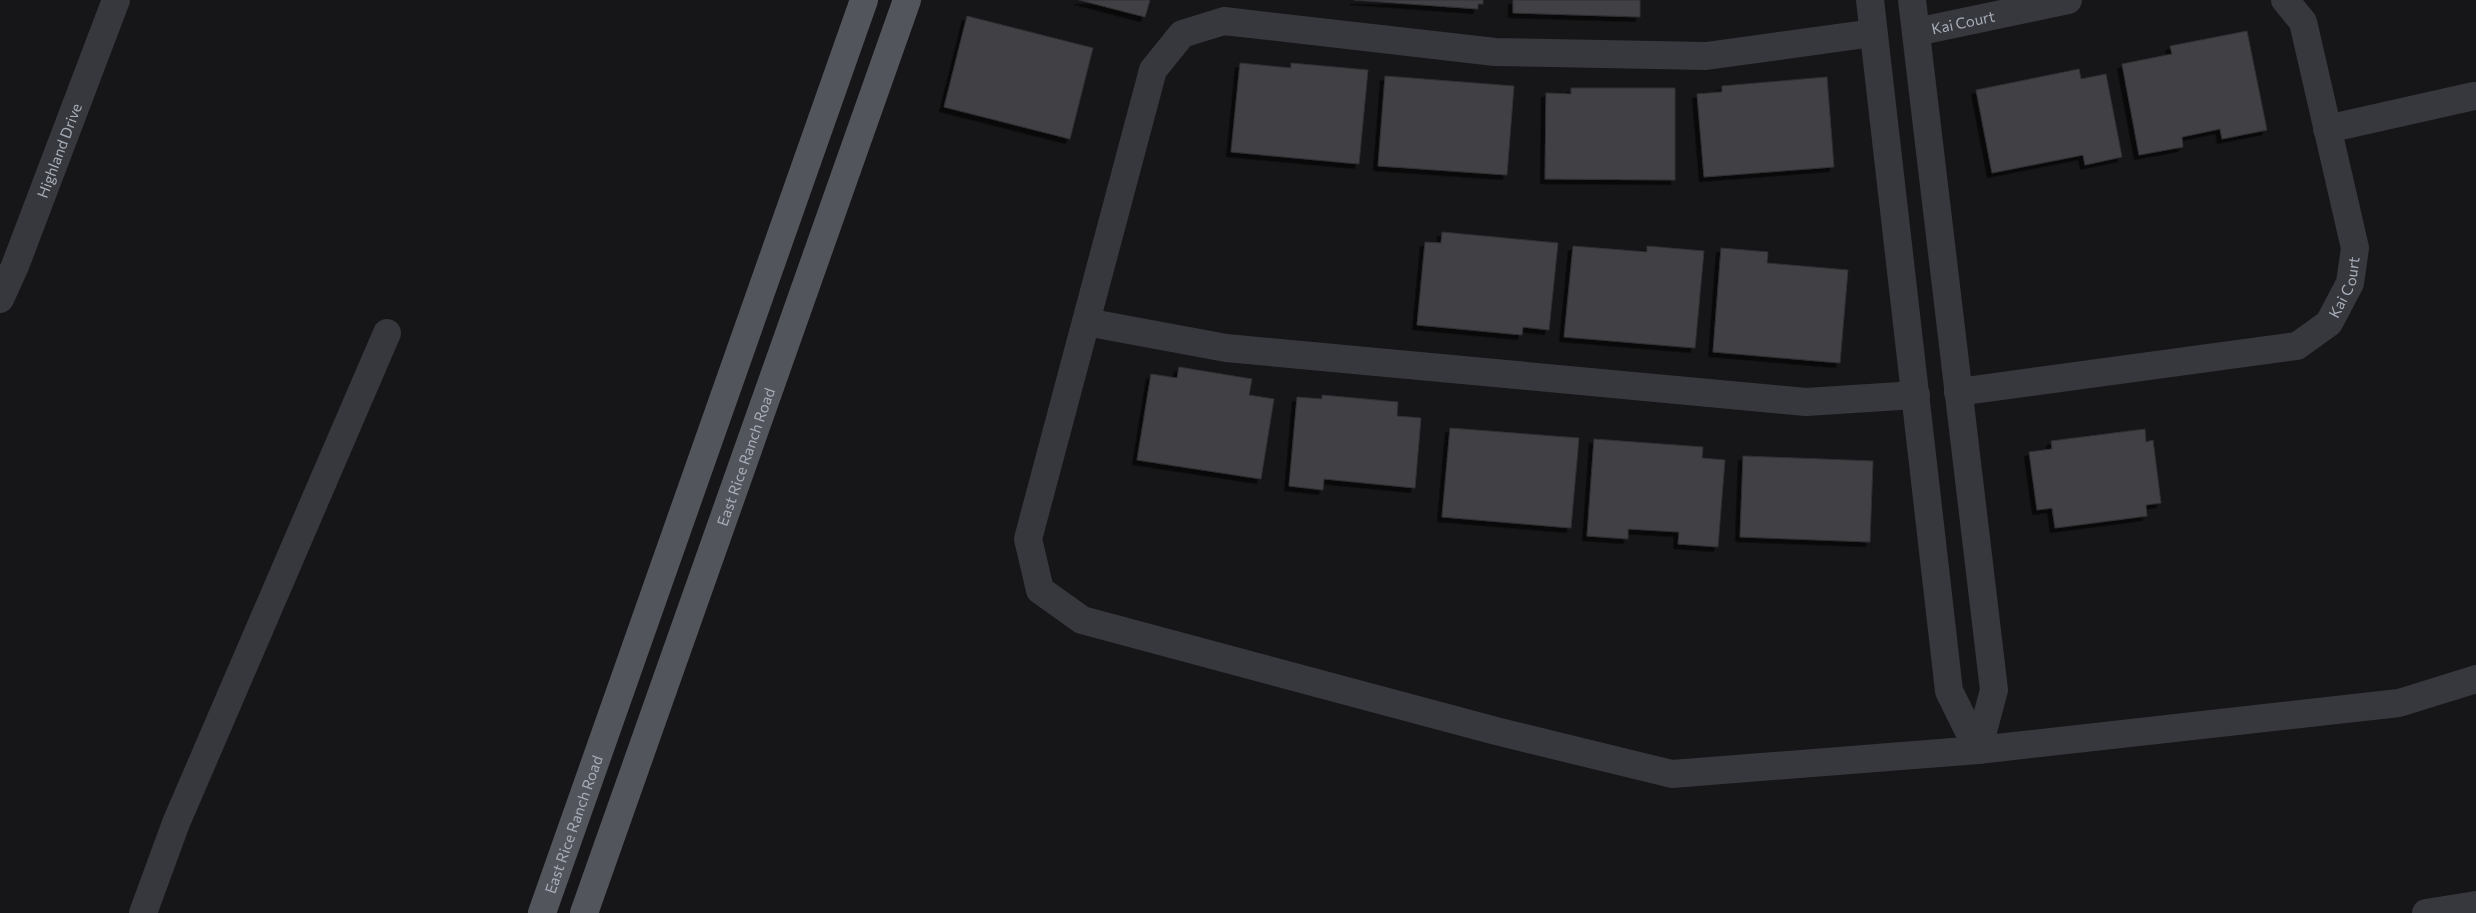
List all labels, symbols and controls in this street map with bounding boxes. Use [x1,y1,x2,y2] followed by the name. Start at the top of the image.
[1930,7,1996,38] street label: Kai Court
[33,100,85,200] street label: Highland Drive
[2324,255,2363,321] street label: Kai Court
[713,385,778,528] street label: East Rice Ranch Road
[541,753,606,896] street label: East Rice Ranch Road

